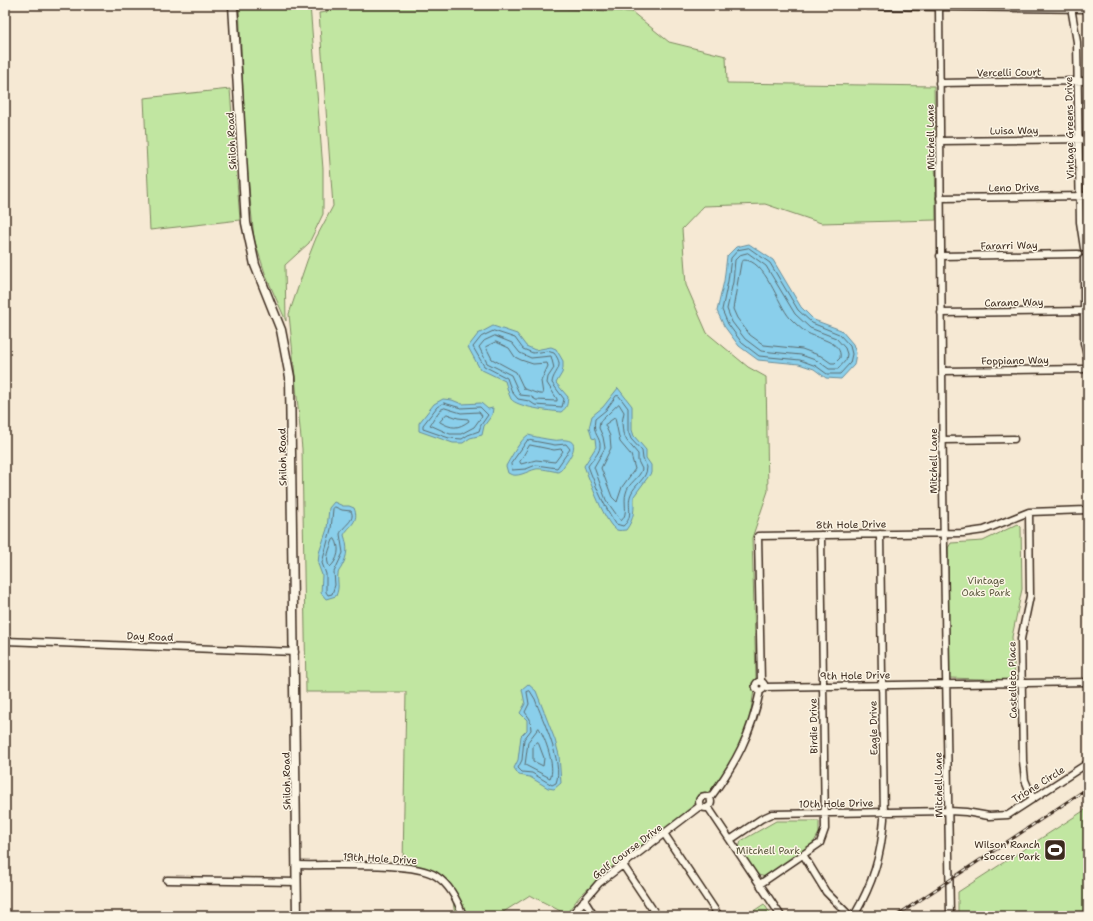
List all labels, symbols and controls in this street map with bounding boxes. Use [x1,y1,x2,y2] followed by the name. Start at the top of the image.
[977,65,1041,80] street label: Vercelli Court
[1062,76,1077,179] street label: Vintage Greens Drive
[923,104,938,170] street label: Mitchell Lane
[223,111,240,170] street label: Shiloh Road
[989,124,1039,137] street label: Luisa Way
[988,181,1040,194] street label: Leno Drive
[980,238,1038,252] street label: Fararri Way
[984,295,1044,310] street label: Carano Way
[981,353,1049,368] street label: Foppiano Way
[275,427,290,486] street label: Shiloh Road
[927,428,940,494] street label: Mitchell Lane
[816,517,887,532] street label: 8th Hole Drive
[962,574,1011,599] park label: Vintage Oaks Park
[126,629,174,644] street label: Day Road
[1005,641,1020,719] street label: Castelleto Place
[820,668,891,683] street label: 9th Hole Drive
[807,698,820,754] street label: Birdie Drive
[867,700,880,755] street label: Eagle Drive
[279,751,294,810] street label: Shiloh Road
[931,752,946,818] street label: Mitchell Lane
[1009,763,1067,806] street label: Trione Circle
[799,796,874,811] street label: 10th Hole Drive
[590,821,665,882] street label: Golf Course Drive
[1042,837,1068,863] sports icon: Wilson Ranch Soccer Park
[974,838,1040,863] place label: Wilson Ranch Soccer Park
[736,844,800,857] park label: Mitchell Park
[343,850,418,867] street label: 19th Hole Drive

